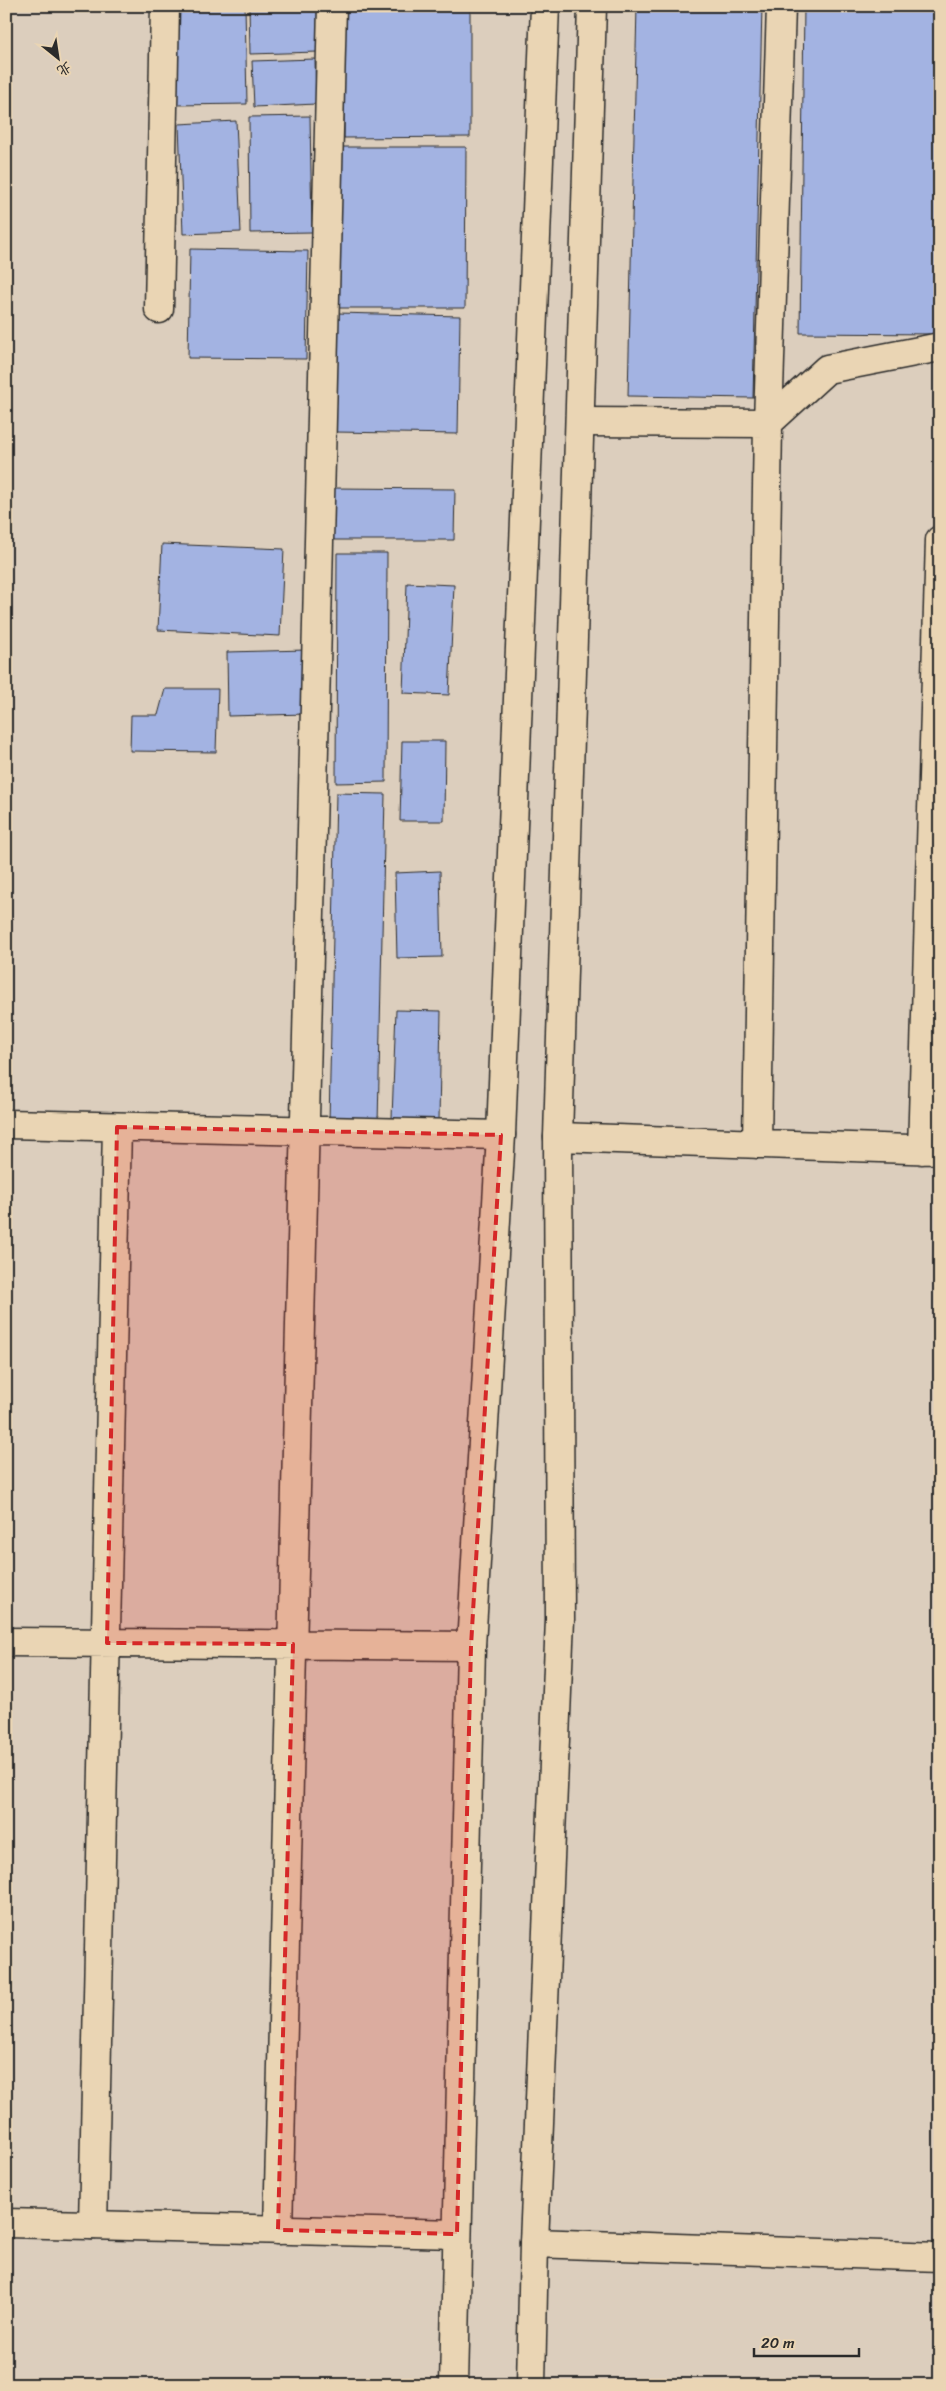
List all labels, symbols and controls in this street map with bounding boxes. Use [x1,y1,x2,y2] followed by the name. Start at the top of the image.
[32,32,82,82] north arrow
[52,55,77,83] text: 北
[754,2326,858,2358] scale bar
[761,2330,795,2356] text: 20 m

